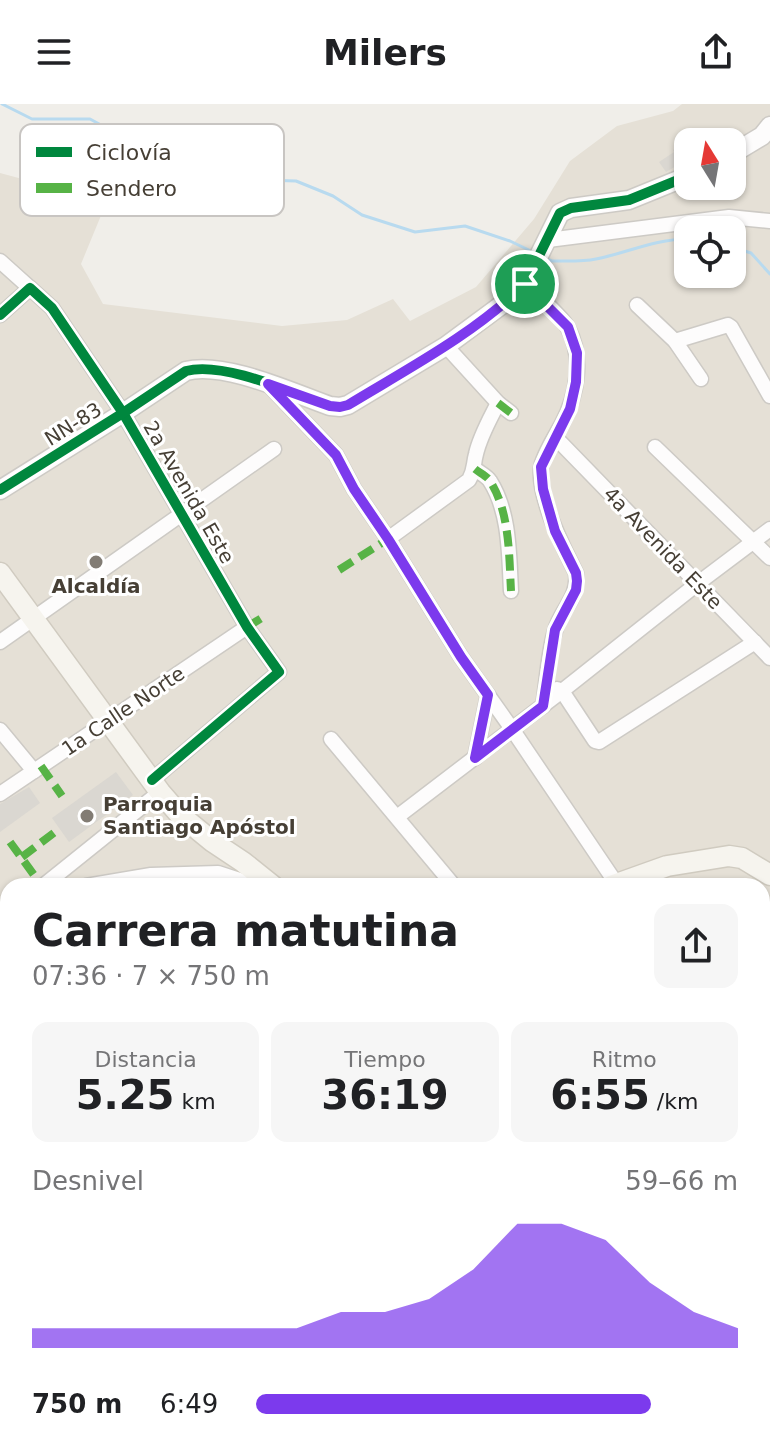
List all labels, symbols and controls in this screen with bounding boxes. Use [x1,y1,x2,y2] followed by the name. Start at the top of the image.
[32,30,76,74] icon: menu
[694,30,738,74] icon: share
[323,32,447,73] text: Milers
[20,124,284,216] legend
[674,128,746,200] north arrow
[674,128,746,288] map controls
[86,140,172,165] text: Ciclovía
[86,176,177,201] text: Sendero
[674,216,746,288] button: locate
[491,250,559,318] pin
[503,262,547,306] icon: arrive
[40,397,106,451] street label: NN-83
[138,416,240,568] street label: 2a Avenida Este
[599,482,727,614] street label: 4a Avenida Este
[87,553,105,571] marker: Alcaldía
[51,574,141,598] place label: Alcaldía
[57,661,189,761] street label: 1a Calle Norte
[103,792,296,839] place label: Parroquia Santiago Apóstol
[78,807,96,825] marker: Parroquia Santiago Apóstol
[654,904,738,988] button: share
[32,905,459,956] text: Carrera matutina
[32,961,270,991] text: 07:36 · 7 × 750 m
[95,1047,197,1072] text: Distancia
[344,1047,426,1072] text: Tiempo
[592,1047,657,1072] text: Ritmo
[76,1072,174,1118] text: 5.25
[321,1072,449,1118] text: 36:19
[550,1072,650,1118] text: 6:55
[174,1089,216,1114] text: km
[650,1089,698,1114] text: /km
[32,1166,144,1196] text: Desnivel
[625,1166,738,1196] text: 59–66 m
[32,1389,122,1419] text: 750 m
[160,1389,218,1419] text: 6:49

